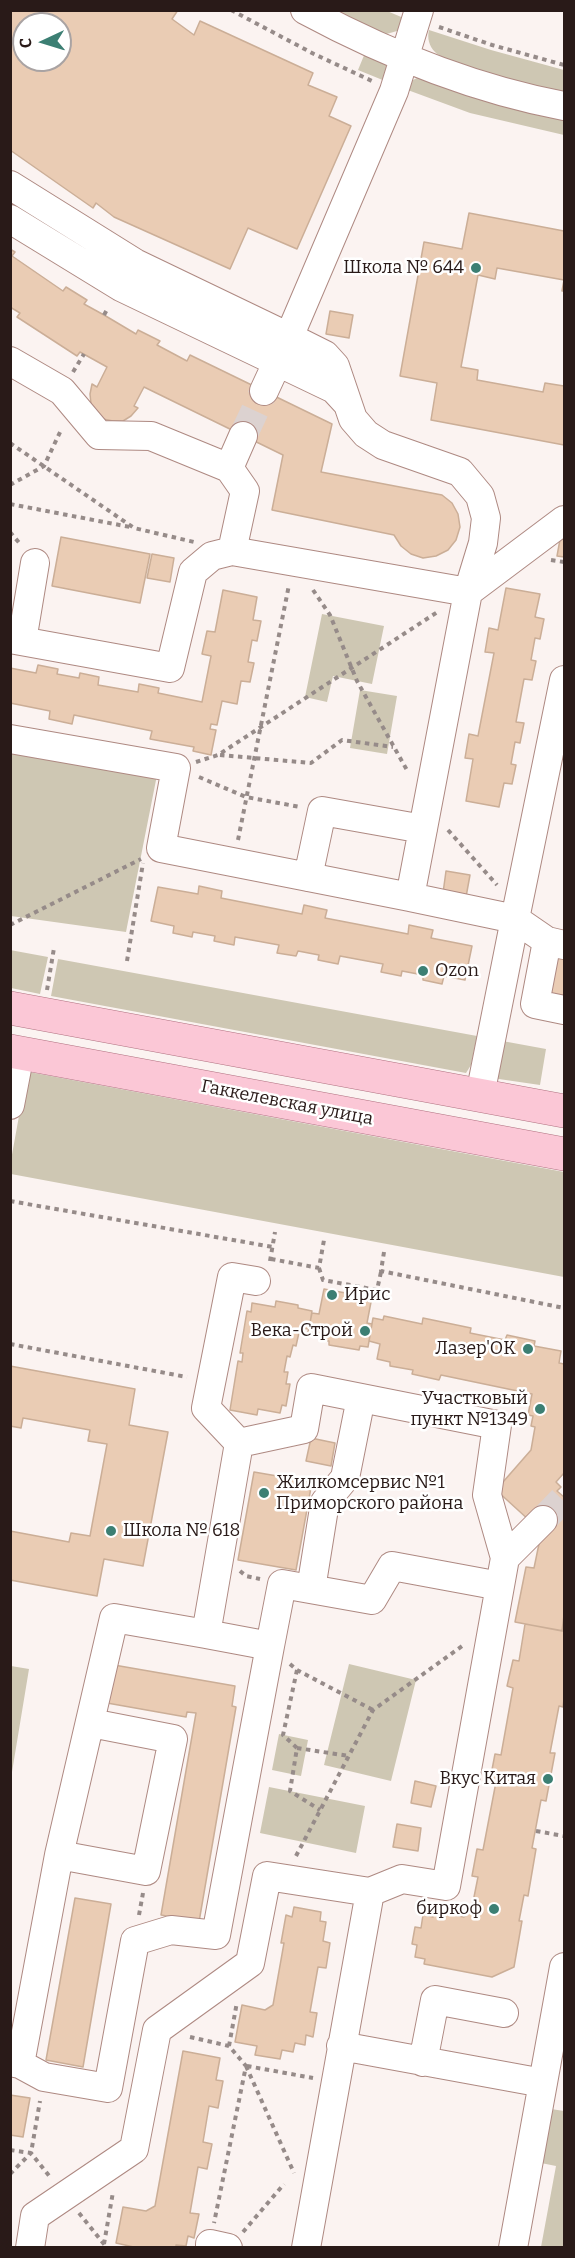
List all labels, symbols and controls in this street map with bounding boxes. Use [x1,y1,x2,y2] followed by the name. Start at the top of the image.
[12,12,72,72] north arrow
[16,37,35,49] text: С
[343,257,464,279] place label: Школа № 644
[469,261,483,275] marker: Школа № 644
[435,960,479,982] place label: Ozon
[416,964,430,978] marker: Ozon
[199,1076,375,1130] street label: Гаккелевская улица
[344,1284,390,1306] place label: Ирис
[325,1288,339,1302] marker: Ирис
[251,1320,353,1342] place label: Века-Строй
[358,1324,372,1338] marker: Века-Строй
[435,1338,516,1360] place label: Лазер'ОК
[521,1342,535,1356] marker: Лазер'ОК
[410,1388,528,1430] place label: Участковый пункт №1349
[533,1402,547,1416] marker: Участковый пункт №1349
[276,1472,463,1514] place label: Жилкомсервис №1 Приморского района
[257,1486,271,1500] marker: Жилкомсервис №1 Приморского района
[123,1520,240,1542] place label: Школа № 618
[104,1524,118,1538] marker: Школа № 618
[440,1768,536,1790] place label: Вкус Китая
[541,1772,555,1786] marker: Вкус Китая
[416,1898,482,1920] place label: биркоф
[487,1902,501,1916] marker: биркоф

